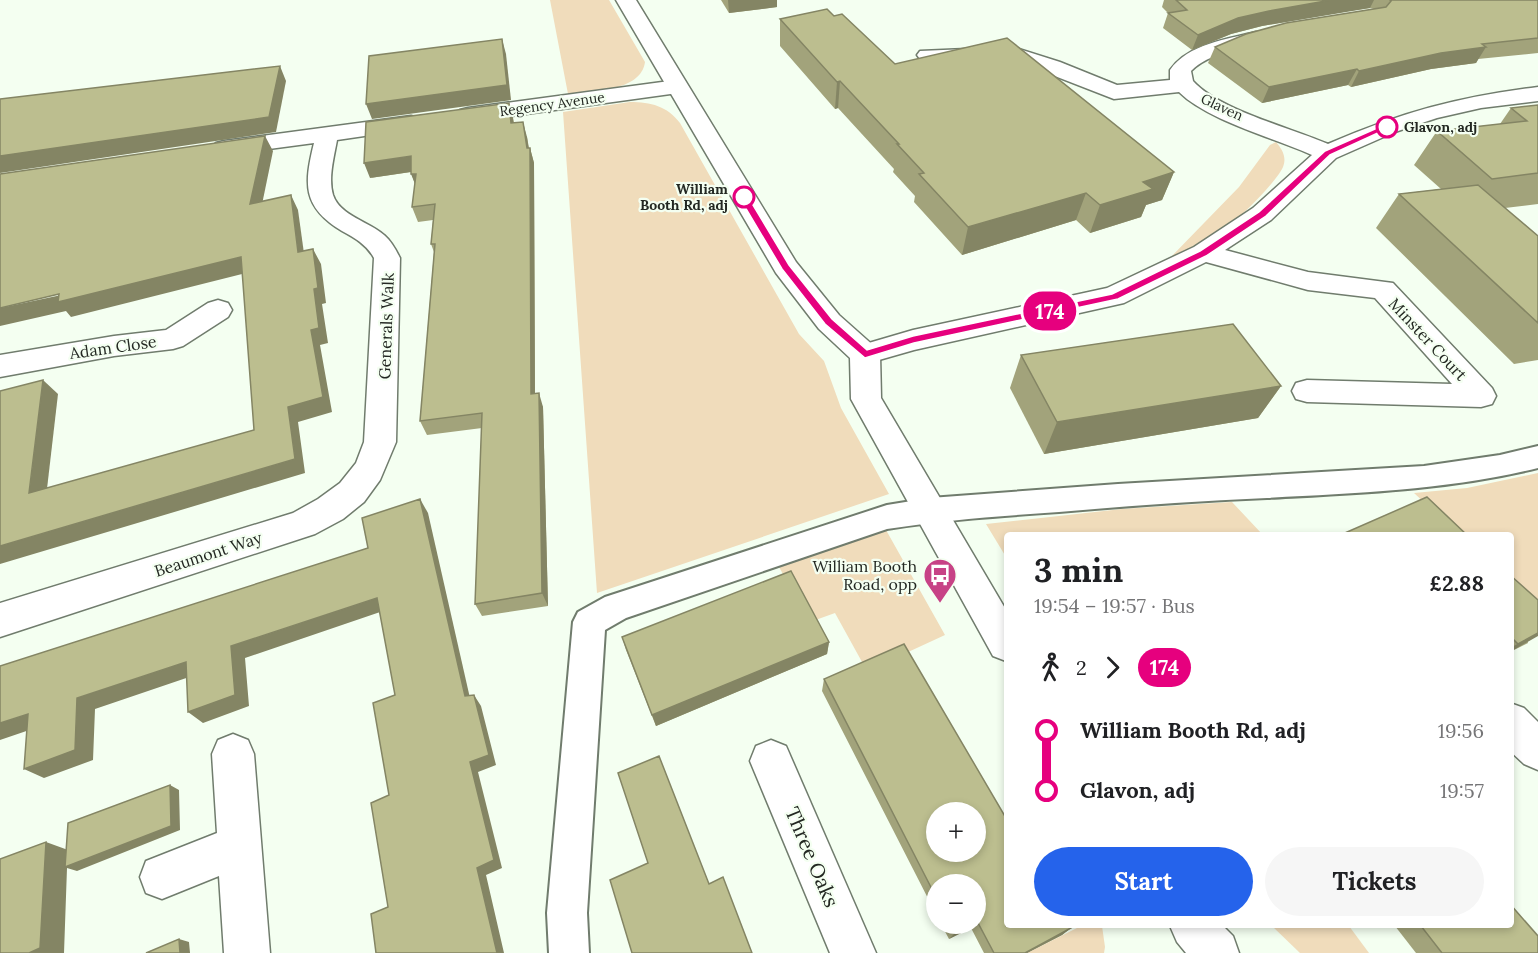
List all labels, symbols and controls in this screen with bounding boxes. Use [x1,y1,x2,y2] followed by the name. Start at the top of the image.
[498,88,606,120] street label: Regency Avenue
[1198,89,1246,125] street label: Glaven
[1376,116,1398,138] marker: Glavon, adj
[1404,118,1477,136] place label: Glavon, adj
[640,180,728,214] place label: William Booth Rd, adj
[733,186,755,208] marker: William Booth Rd, adj
[374,272,398,380] street label: Generals Walk
[1016,292,1084,330] line badge: 174
[1385,294,1472,385] street label: Minster Court
[1035,298,1065,325] text: 174
[67,331,158,363] street label: Adam Close
[152,527,265,581] street label: Beaumont Way
[1034,549,1123,591] text: 3 min
[812,556,917,594] place label: William Booth Road, opp
[922,557,958,604] bus stop icon: William Booth Road, opp
[1429,569,1484,597] text: £2.88
[1034,593,1195,618] text: 19:54 – 19:57 · Bus
[1034,651,1067,684] icon: walk
[1096,651,1129,684] icon: forward
[1150,654,1179,681] text: 174
[1076,655,1087,680] text: 2
[1080,716,1306,744] text: William Booth Rd, adj
[1438,718,1484,743] text: 19:56
[1080,776,1195,804] text: Glavon, adj
[1440,778,1484,803] text: 19:57
[926,802,986,934] map controls
[926,802,986,862] button: +
[780,803,845,911] street label: Three Oaks
[1034,847,1253,916] button: Start
[1265,847,1484,916] button: Tickets
[926,874,986,934] button: −

